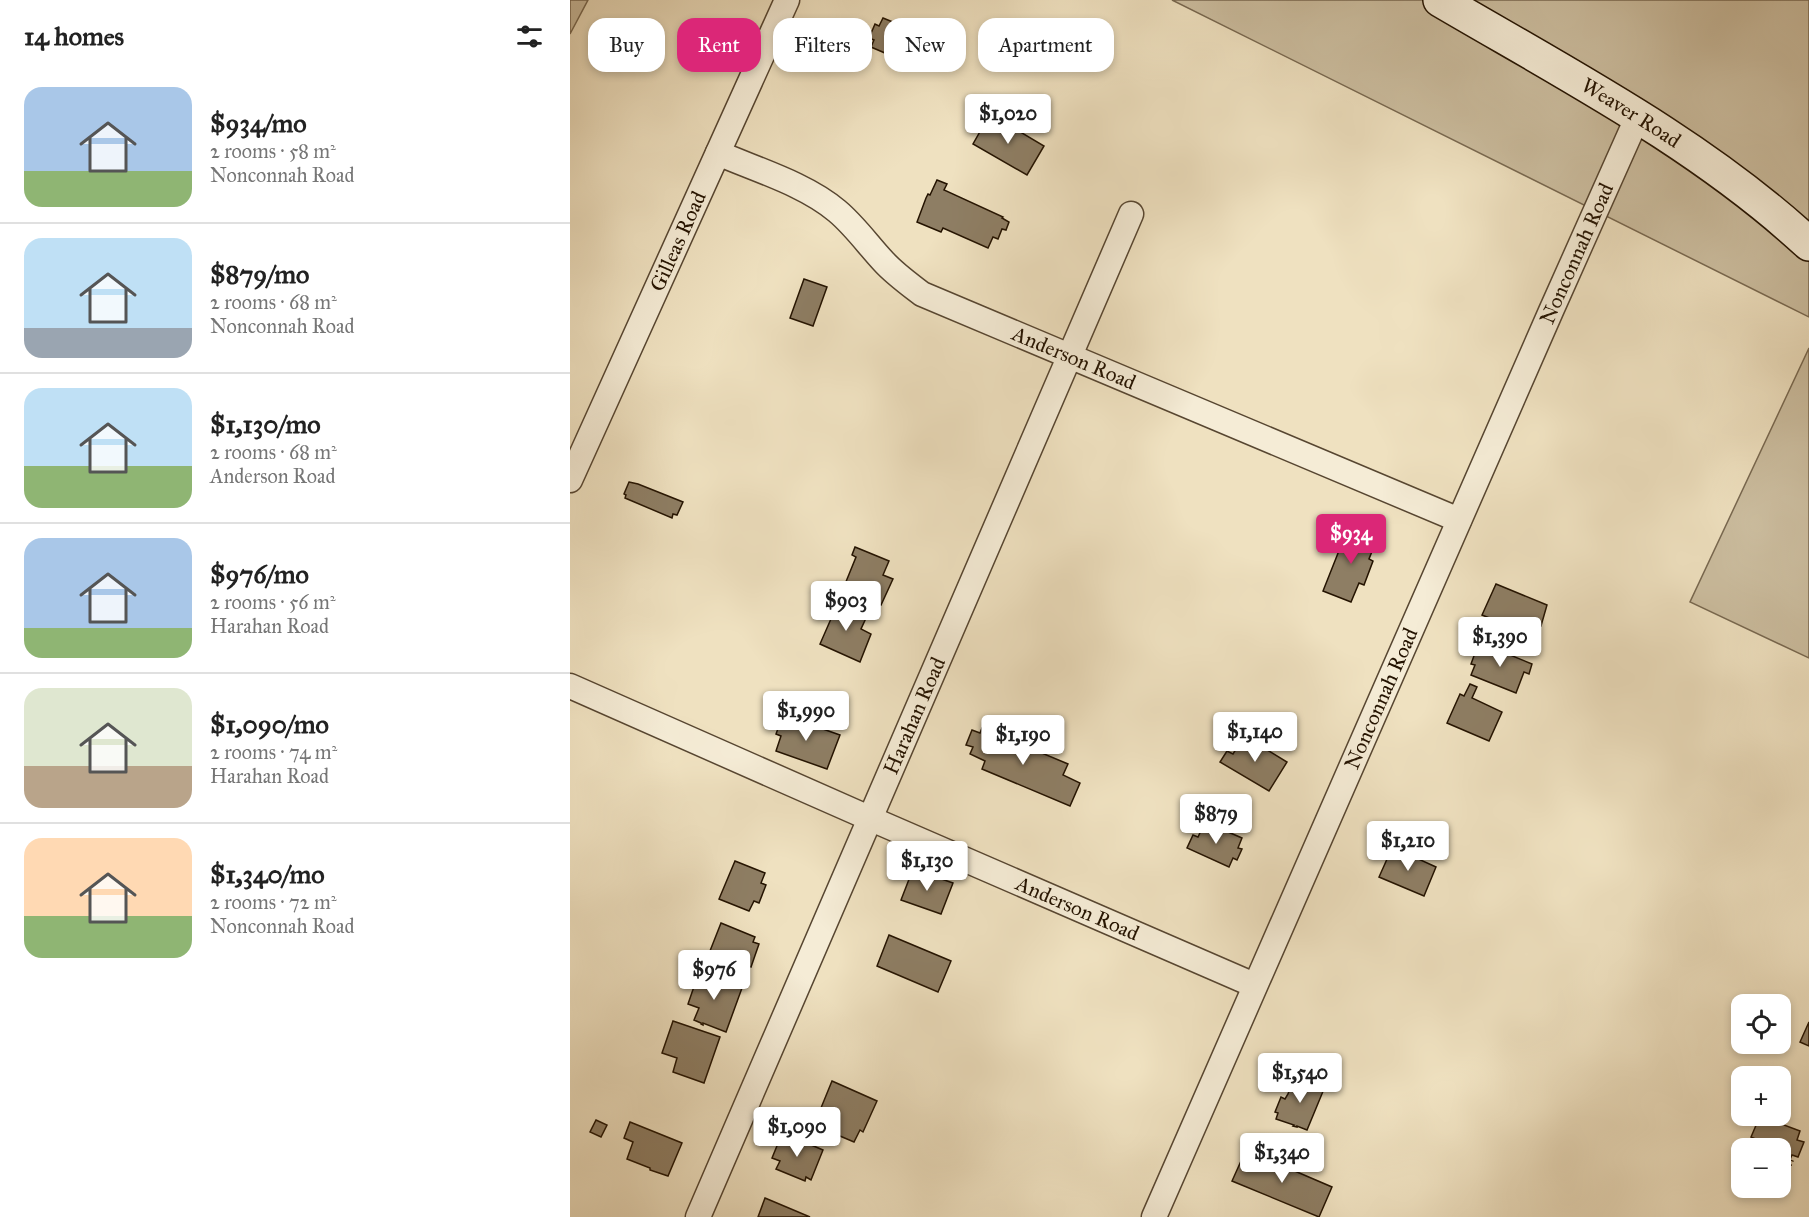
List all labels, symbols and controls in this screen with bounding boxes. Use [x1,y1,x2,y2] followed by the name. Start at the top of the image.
[588,18,665,72] chip: Buy
[677,18,761,72] chip: Rent
[773,18,872,72] chip: Filters
[884,18,966,72] chip: New
[978,18,1114,72] chip: Apartment
[24,20,124,52] text: 14 homes
[513,20,546,53] icon: filters
[1577,72,1686,154] street label: Weaver Road
[959,94,1057,145] pin: $1,020
[979,101,1037,125] text: $1,020
[210,107,307,139] text: $934/mo
[72,111,144,183] icon: home
[210,139,336,163] text: 2 rooms · 58 m²
[210,163,354,187] text: Nonconnah Road
[1534,179,1620,328] street label: Nonconnah Road
[644,187,712,295] street label: Gilleas Road
[210,258,309,290] text: $879/mo
[72,262,144,334] icon: home
[210,290,337,314] text: 2 rooms · 68 m²
[210,314,354,338] text: Nonconnah Road
[1007,320,1140,396] street label: Anderson Road
[210,408,320,440] text: $1,130/mo
[72,412,144,484] icon: home
[210,440,337,464] text: 2 rooms · 68 m²
[210,464,335,488] text: Anderson Road
[1315,514,1387,565] pin: $934
[1330,521,1372,545] text: $934
[210,558,309,590] text: $976/mo
[72,562,144,634] icon: home
[810,581,882,632] pin: $903
[825,588,867,612] text: $903
[210,590,336,614] text: 2 rooms · 56 m²
[210,614,329,638] text: Harahan Road
[1451,617,1549,668] pin: $1,390
[1339,623,1424,773] street label: Nonconnah Road
[1472,624,1528,648] text: $1,390
[878,653,951,778] street label: Harahan Road
[757,691,855,742] pin: $1,990
[777,698,835,722] text: $1,990
[210,708,329,740] text: $1,090/mo
[72,712,144,784] icon: home
[1206,712,1304,763] pin: $1,140
[974,715,1072,766] pin: $1,190
[1227,719,1283,743] text: $1,140
[995,722,1051,746] text: $1,190
[210,740,337,764] text: 2 rooms · 74 m²
[210,764,329,788] text: Harahan Road
[1180,794,1252,845] pin: $879
[1194,801,1238,825] text: $879
[1359,821,1457,872] pin: $1,210
[1381,828,1435,852] text: $1,210
[878,841,976,892] pin: $1,130
[901,848,953,872] text: $1,130
[210,858,325,890] text: $1,340/mo
[72,862,144,934] icon: home
[1011,870,1143,947] street label: Anderson Road
[210,890,337,914] text: 2 rooms · 72 m²
[210,914,354,938] text: Nonconnah Road
[678,950,750,1001] pin: $976
[692,957,736,981] text: $976
[1731,994,1791,1198] map controls
[1731,994,1791,1054] button: locate
[1251,1053,1349,1104] pin: $1,540
[1272,1060,1328,1084] text: $1,540
[1731,1066,1791,1126] button: +
[748,1107,846,1158] pin: $1,090
[767,1114,827,1138] text: $1,090
[1233,1133,1331,1184] pin: $1,340
[1731,1138,1791,1198] button: −
[1254,1140,1310,1164] text: $1,340

